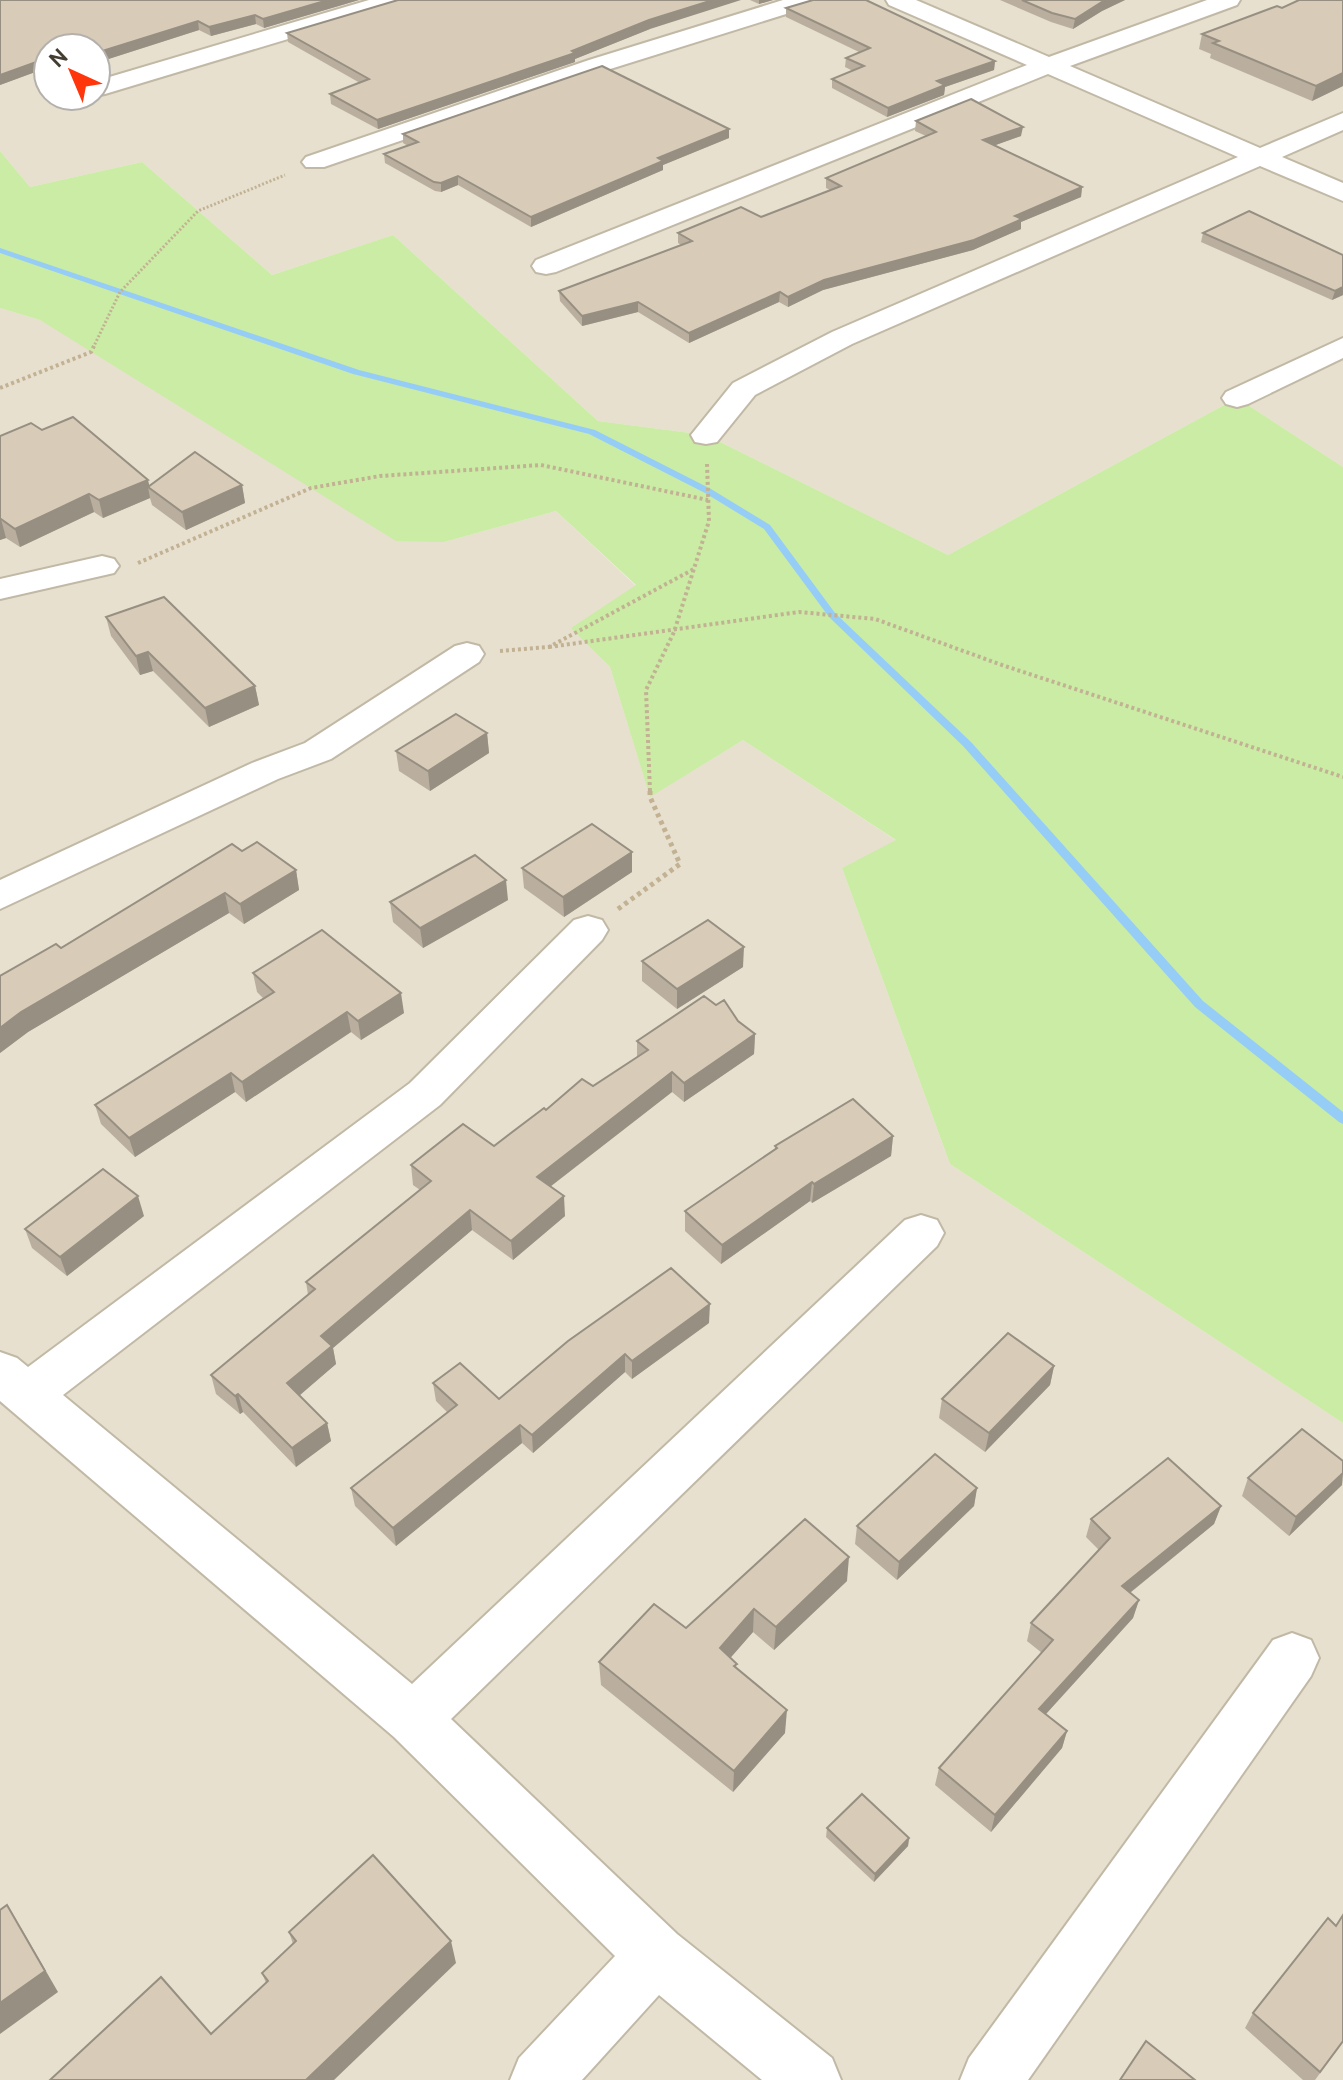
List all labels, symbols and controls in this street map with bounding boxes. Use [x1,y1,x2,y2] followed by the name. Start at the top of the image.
[32,32,112,112] north arrow
[43,43,73,73] text: N

